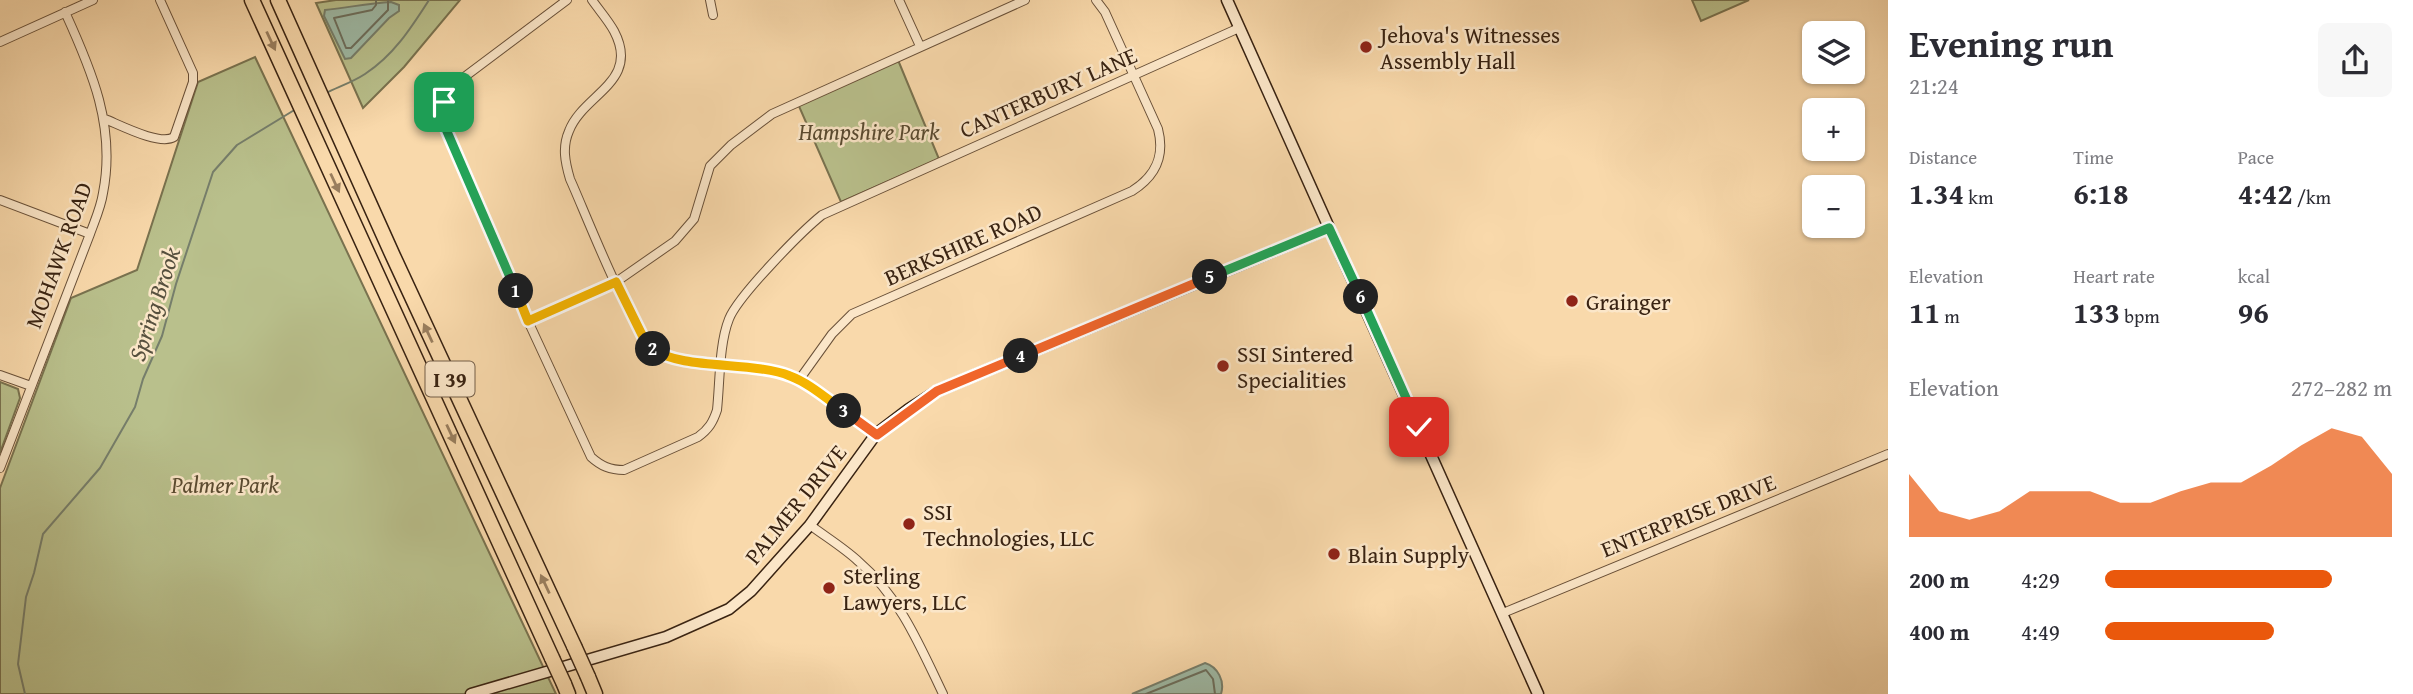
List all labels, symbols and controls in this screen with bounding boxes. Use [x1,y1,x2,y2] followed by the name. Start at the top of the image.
[1909,15,2113,71] text: Evening run
[1377,18,1560,77] place label: Jehova's Witnesses Assembly Hall
[1802,21,1865,238] map controls
[1802,21,1865,84] button: layers
[2318,23,2392,97] button: share
[265,31,276,51] one-way arrow
[954,38,1142,146] street label: CANTERBURY LANE
[1358,39,1374,55] marker: Jehova's Witnesses Assembly Hall
[1909,69,1959,102] text: 21:24
[414,72,474,132] pin
[425,83,463,121] icon: arrive
[1802,98,1865,161] button: +
[797,115,940,148] park label: Hampshire Park
[1909,143,1977,171] text: Distance
[2073,143,2114,171] text: Time
[2238,143,2274,171] text: Pace
[1909,171,1964,215] text: 1.34
[2073,171,2128,215] text: 6:18
[2238,171,2293,215] text: 4:42
[330,173,341,193] one-way arrow
[1802,175,1865,238] button: −
[16,177,100,333] street label: MOHAWK ROAD
[1964,183,1993,211] text: km
[2293,183,2331,211] text: /km
[879,194,1047,294] street label: BERKSHIRE ROAD
[119,243,189,365] water label: Spring Brook
[1192,260,1228,294] pin: 5
[1205,262,1214,290] text: 5
[1909,262,1983,290] text: Elevation
[2073,262,2155,290] text: Heart rate
[2238,262,2270,290] text: kcal
[498,274,534,308] pin: 1
[511,276,520,304] text: 1
[1344,280,1378,314] pin: 6
[1356,282,1365,310] text: 6
[1586,285,1671,318] place label: Grainger
[1909,290,1940,334] text: 11
[2073,290,2120,334] text: 133
[2238,290,2269,334] text: 96
[1564,293,1580,309] marker: Grainger
[1940,302,1960,330] text: m
[2120,302,2160,330] text: bpm
[423,323,434,343] one-way arrow
[636,332,670,366] pin: 2
[648,334,657,362] text: 2
[1237,337,1354,396] place label: SSI Sintered Specialities
[1004,338,1038,374] pin: 4
[1016,341,1025,369] text: 4
[1215,358,1231,374] marker: SSI Sintered Specialities
[426,362,475,396] road number: I 39
[1909,371,1999,404] text: Elevation
[2291,371,2392,404] text: 272–282 m
[826,394,862,428] pin: 3
[839,396,848,424] text: 3
[1389,397,1449,457] pin
[1400,408,1438,446] icon: check
[446,424,457,445] one-way arrow
[736,437,854,571] street label: PALMER DRIVE
[1596,465,1780,565] street label: ENTERPRISE DRIVE
[170,468,279,501] park label: Palmer Park
[923,495,1095,554] place label: SSI Technologies, LLC
[901,516,917,532] marker: SSI Technologies, LLC
[1348,538,1470,571] place label: Blain Supply
[1326,546,1342,562] marker: Blain Supply
[843,559,967,618] place label: Sterling Lawyers, LLC
[1909,563,1970,596] text: 200 m
[2021,563,2060,596] text: 4:29
[539,574,551,594] one-way arrow
[821,580,837,596] marker: Sterling Lawyers, LLC
[1909,615,1970,648] text: 400 m
[2021,615,2060,648] text: 4:49

